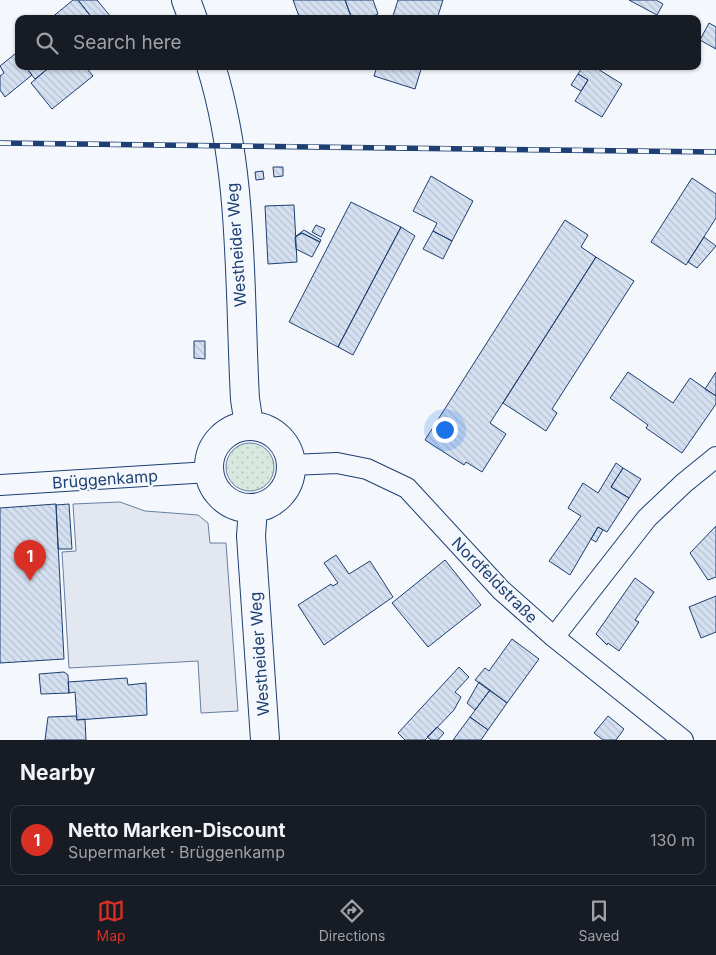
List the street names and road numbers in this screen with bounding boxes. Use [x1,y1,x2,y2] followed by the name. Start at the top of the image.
[222,182,250,308] street label: Westheider Weg
[51,465,159,493] street label: Brüggenkamp
[448,533,542,627] street label: Nordfeldstraße
[245,591,273,717] street label: Westheider Weg

